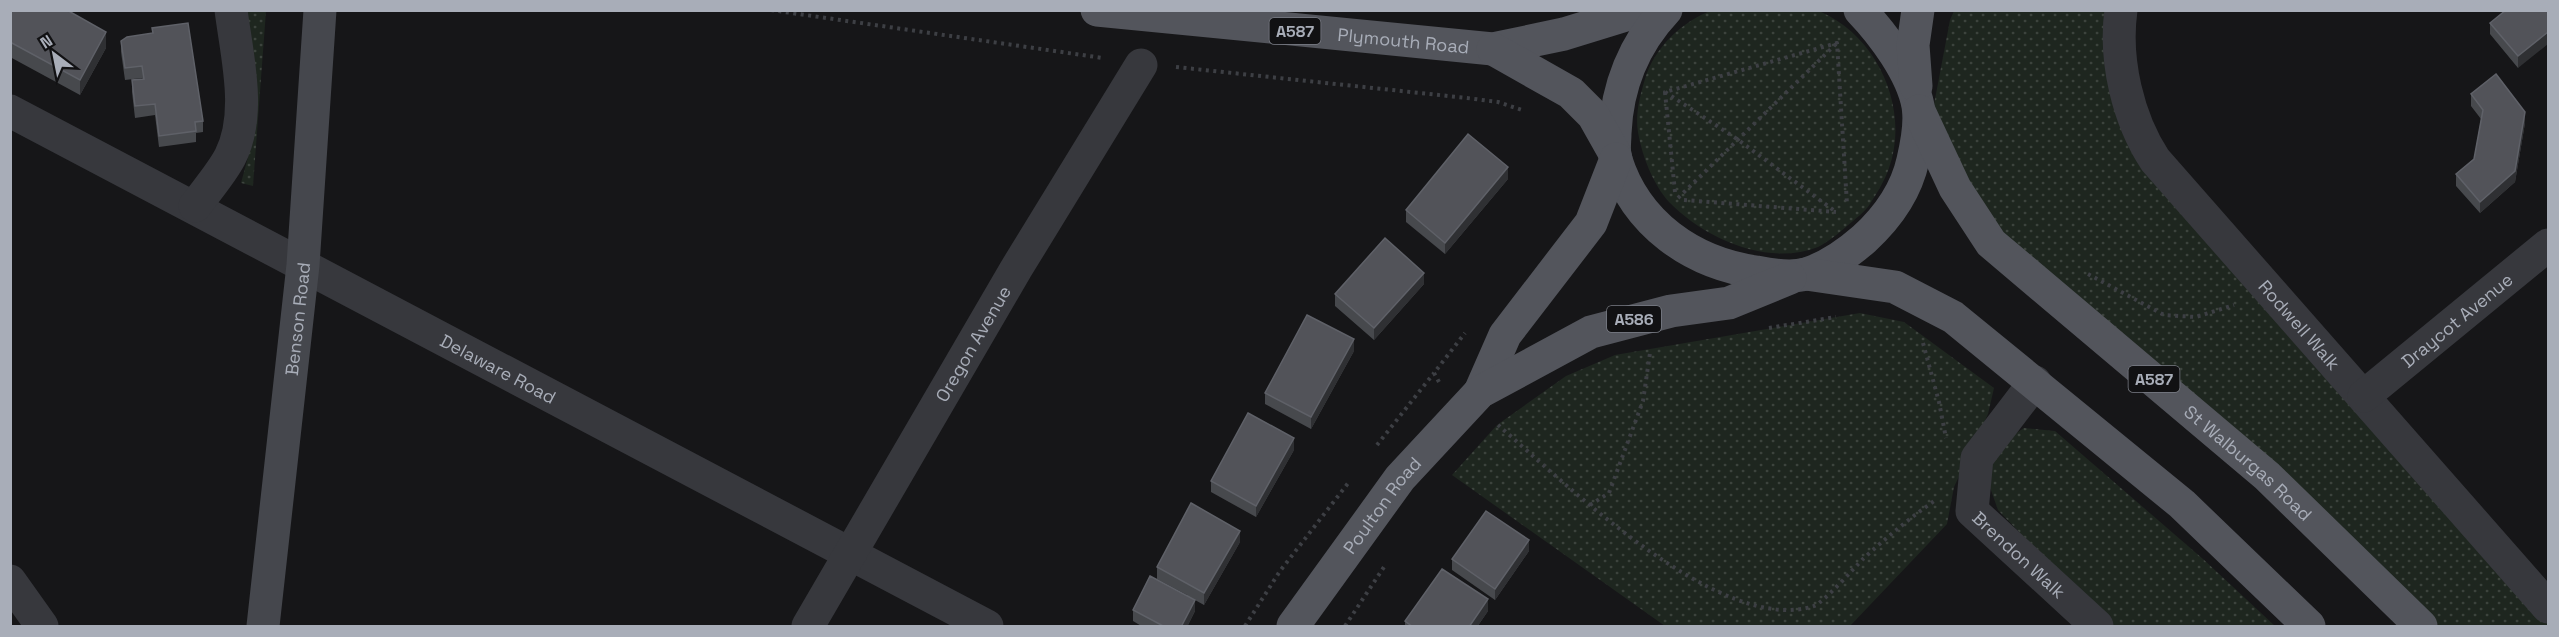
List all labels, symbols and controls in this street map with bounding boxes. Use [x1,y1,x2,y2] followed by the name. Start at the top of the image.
[1270,18,1320,44] road number: A587
[1337,22,1470,58] street label: Plymouth Road
[24,24,84,84] north arrow
[36,30,56,53] text: N
[279,261,315,377] street label: Benson Road
[2396,267,2517,372] street label: Draycot Avenue
[2254,275,2346,375] street label: Rodwell Walk
[930,281,1016,406] street label: Oregon Avenue
[1607,306,1661,332] road number: A586
[436,328,560,408] street label: Delaware Road
[2128,366,2180,392] road number: A587
[2180,400,2317,525] street label: St Walburgas Road
[1338,452,1426,558] street label: Poulton Road
[1968,506,2071,603] street label: Brendon Walk

